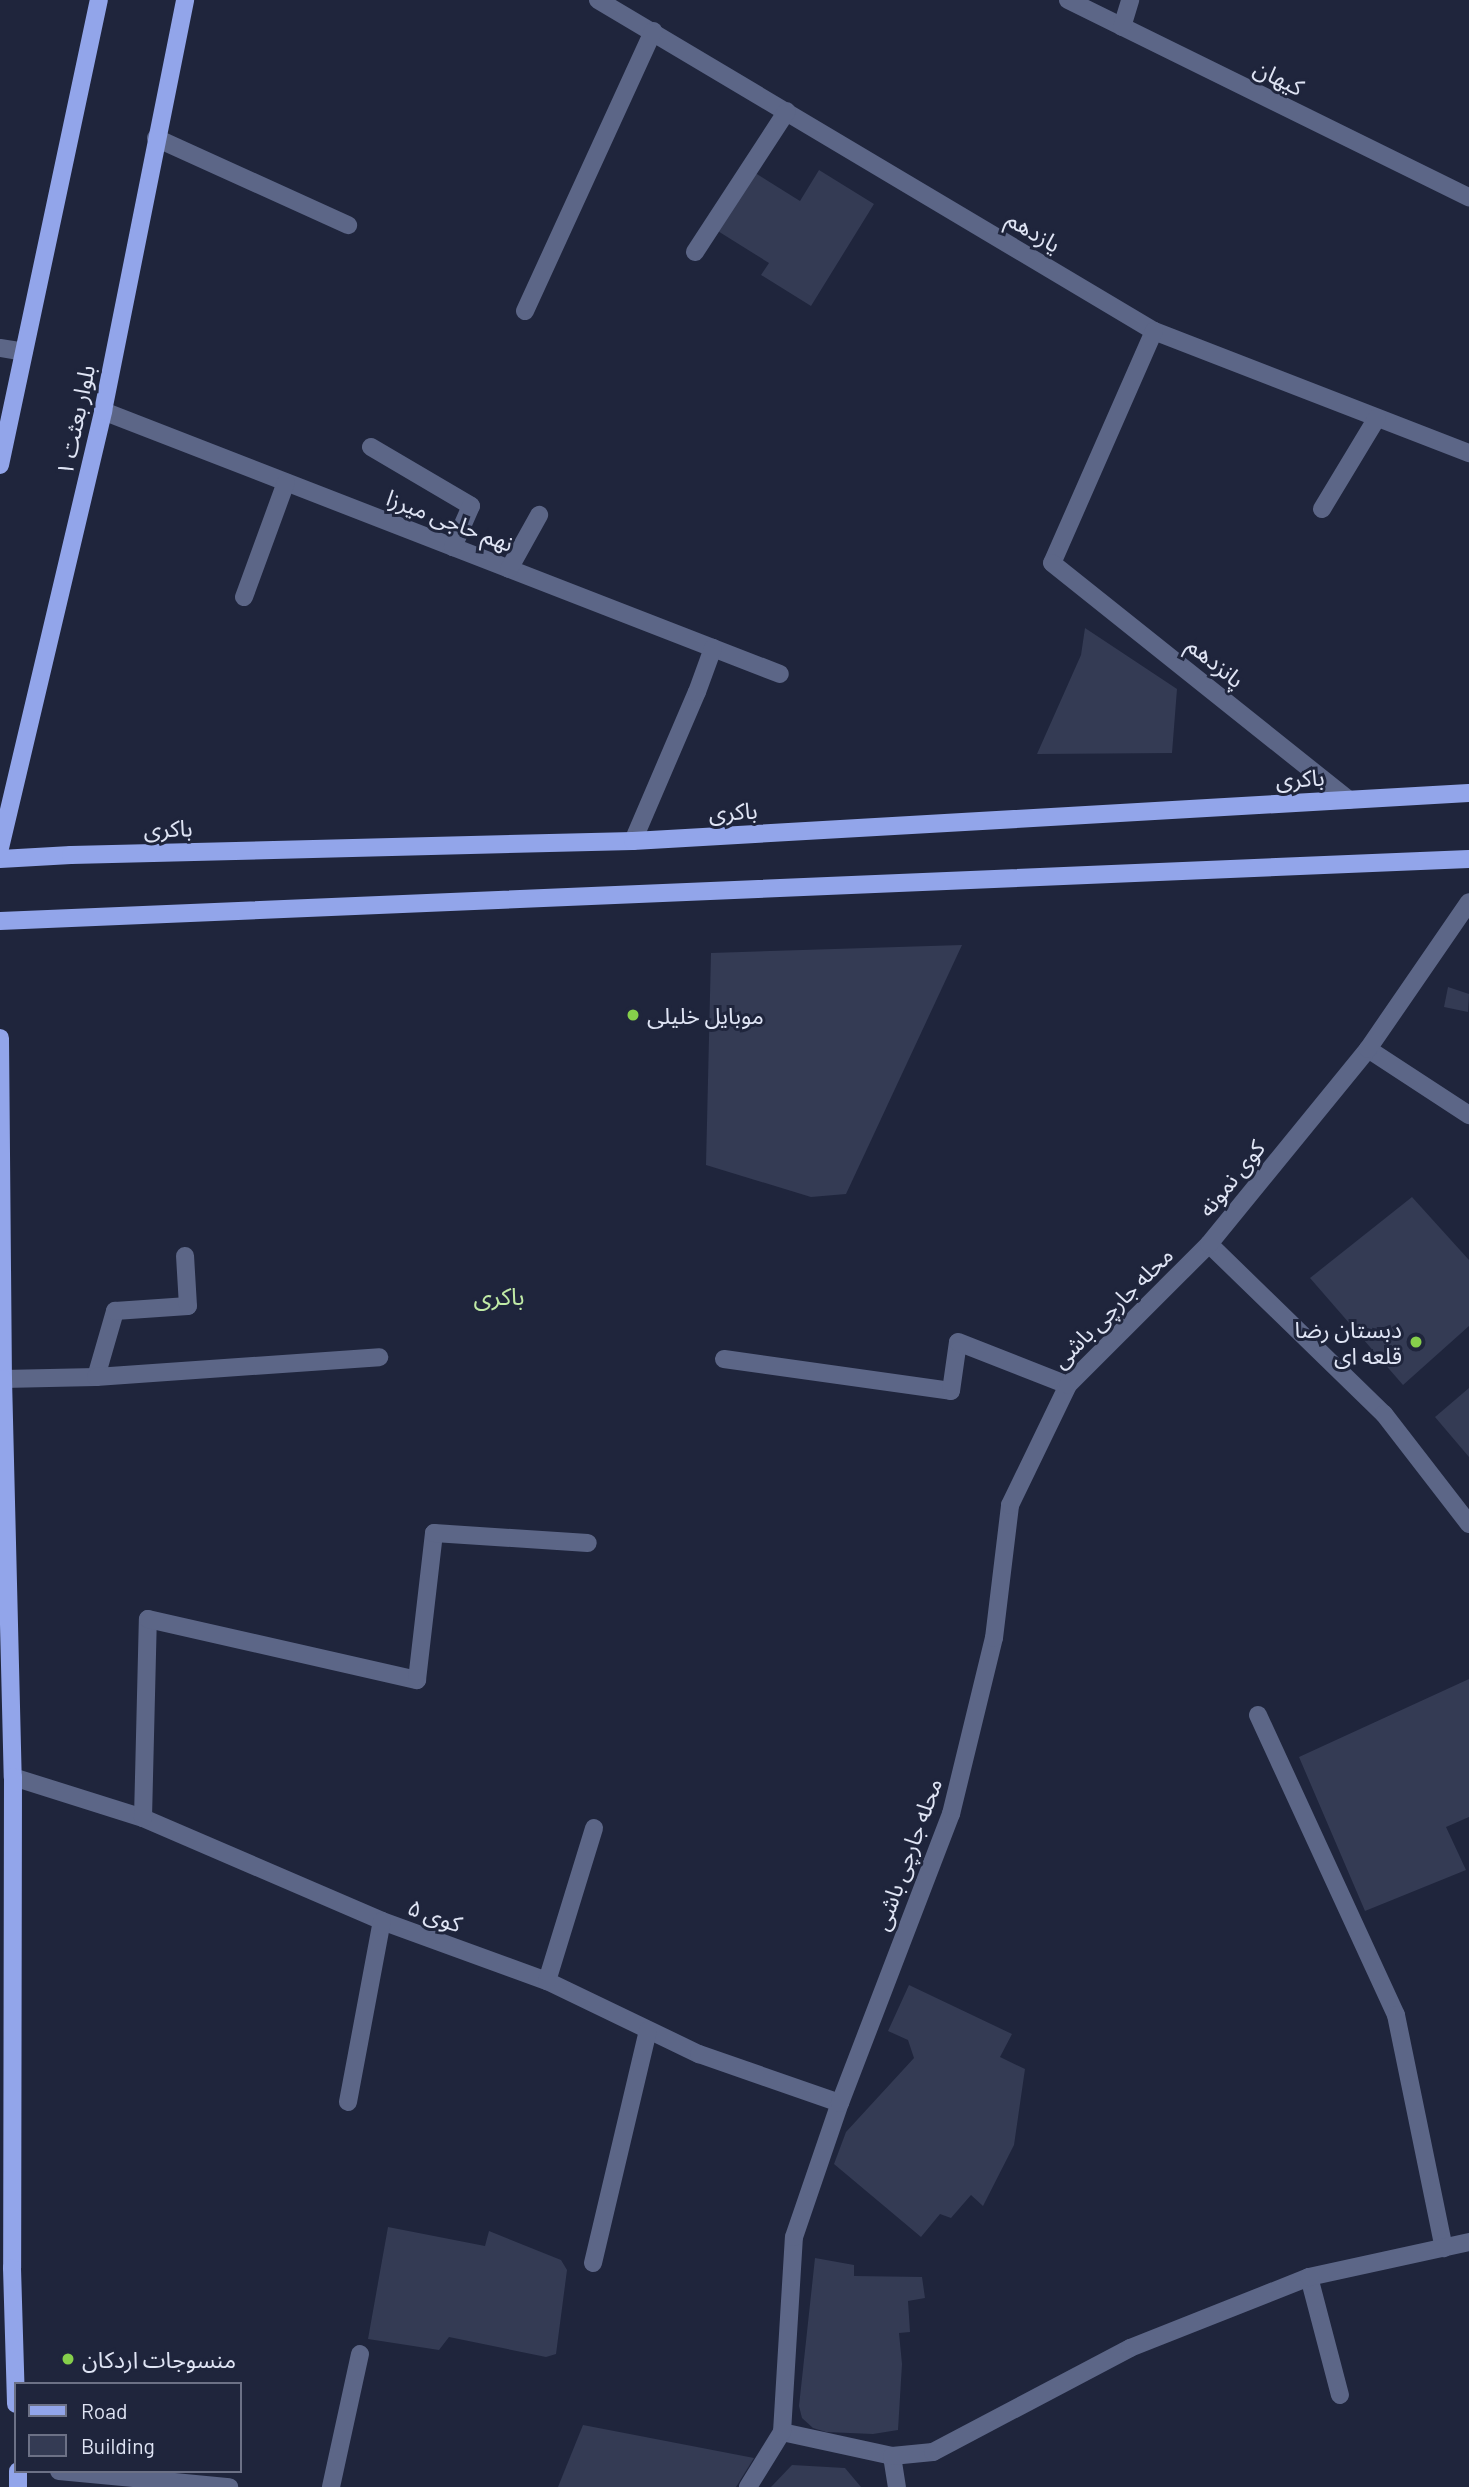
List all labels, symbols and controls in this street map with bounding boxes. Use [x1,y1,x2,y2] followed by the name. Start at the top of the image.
[1250,53,1308,101] street label: کیهان
[1002,204,1066,258] street label: یازدهم
[50,362,100,478] street label: بلوار بعثت ۱
[383,483,517,557] street label: نهم حاجی میرزا
[1182,631,1250,693] street label: پانزدهم
[1275,763,1325,793] street label: باکری
[708,796,758,826] street label: باکری
[143,814,193,842] street label: باکری
[647,1001,764,1029] place label: موبایل خلیلی
[625,1007,641,1023] marker: موبایل خلیلی
[1192,1134,1270,1222] street label: کوی نمونه
[1046,1241,1178,1373] street label: محله جارچی باشی
[473,1282,525,1310] district label: باکری
[1294,1315,1402,1369] place label: دبستان رضا قلعه ای
[1408,1334,1424,1350] marker: دبستان رضا قلعه ای
[867,1774,947,1934] street label: محله جارچی باشی
[404,1893,466,1937] street label: کوی ۵
[82,2345,236,2373] place label: منسوجات اردکان
[60,2351,76,2367] marker: منسوجات اردکان
[14,2382,242,2473] legend
[81,2398,127,2423] text: Road
[81,2433,155,2458] text: Building

